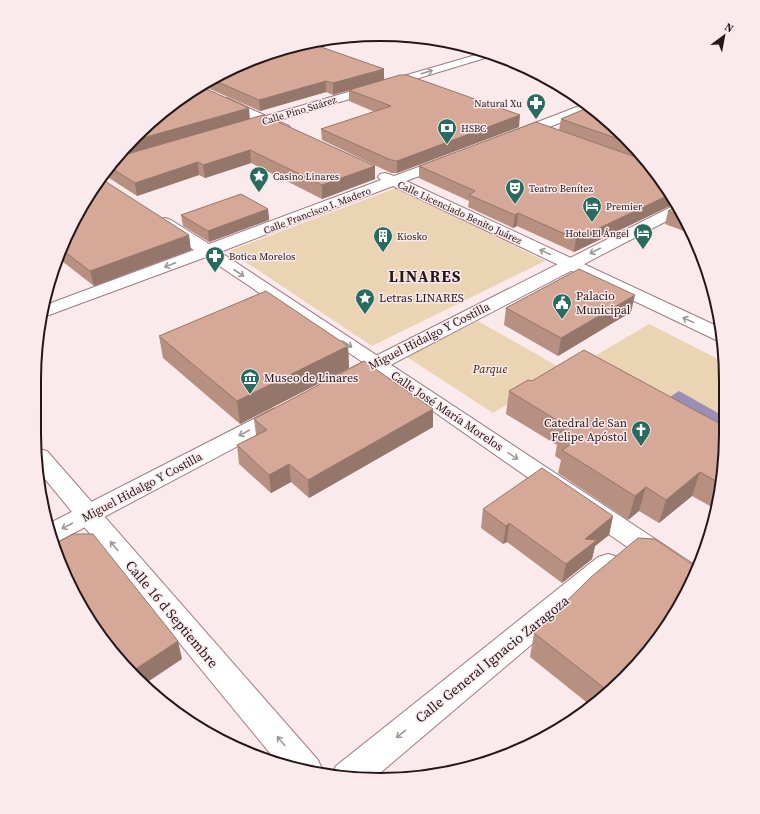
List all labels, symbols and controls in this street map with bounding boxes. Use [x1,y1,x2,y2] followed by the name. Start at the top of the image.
[704,16,744,56] north arrow
[722,19,736,36] text: N
[420,68,433,75] one-way arrow
[525,92,547,120] pharmacy icon: Natural Xu
[260,93,338,128] street label: Calle Pino Suárez
[474,97,522,110] place label: Natural Xu
[436,117,458,145] bank icon: HSBC
[461,122,486,135] place label: HSBC
[248,165,270,193] place icon: Casino Linares
[273,170,339,183] place label: Casino Linares
[504,177,526,205] theatre icon: Teatro Benítez
[395,178,524,247] street label: Calle Licenciado Benito Juárez
[529,182,593,195] place label: Teatro Benítez
[262,184,373,237] street label: Calle Francisco I. Madero
[581,195,603,223] hotel icon: Premier
[606,200,643,213] place label: Premier
[632,222,654,250] hotel icon: Hotel El Ángel
[372,225,394,253] building icon: Kiosko
[565,227,629,240] place label: Hotel El Ángel
[397,230,428,243] place label: Kiosko
[204,245,226,273] pharmacy icon: Botica Morelos
[589,247,601,255] one-way arrow
[539,248,551,255] one-way arrow
[229,250,295,263] place label: Botica Morelos
[164,261,176,269] one-way arrow
[388,265,462,287] district label: LINARES
[233,269,245,277] one-way arrow
[354,287,376,315] place icon: Letras LINARES
[576,288,631,318] place label: Palacio Municipal
[379,290,464,306] place label: Letras LINARES
[551,292,573,320] public building icon: Palacio Municipal
[366,298,493,374] street label: Miguel Hidalgo Y Costilla
[682,316,694,323] one-way arrow
[342,340,353,348] one-way arrow
[472,361,507,377] park label: Parque
[239,367,261,395] museum icon: Museo de Linares
[388,367,506,455] street label: Calle José María Morelos
[264,370,358,386] place label: Museo de Linares
[544,415,627,445] place label: Catedral de San Felipe Apóstol
[630,419,652,447] church icon: Catedral de San Felipe Apóstol
[238,430,250,438] one-way arrow
[79,448,206,526] street label: Miguel Hidalgo Y Costilla
[507,452,518,460] one-way arrow
[61,523,73,531] one-way arrow
[110,541,119,552] one-way arrow
[121,556,223,672] street label: Calle 16 d Septiembre
[411,590,574,727] street label: Calle General Ignacio Zaragoza
[396,729,407,738] one-way arrow
[276,736,285,746] one-way arrow

